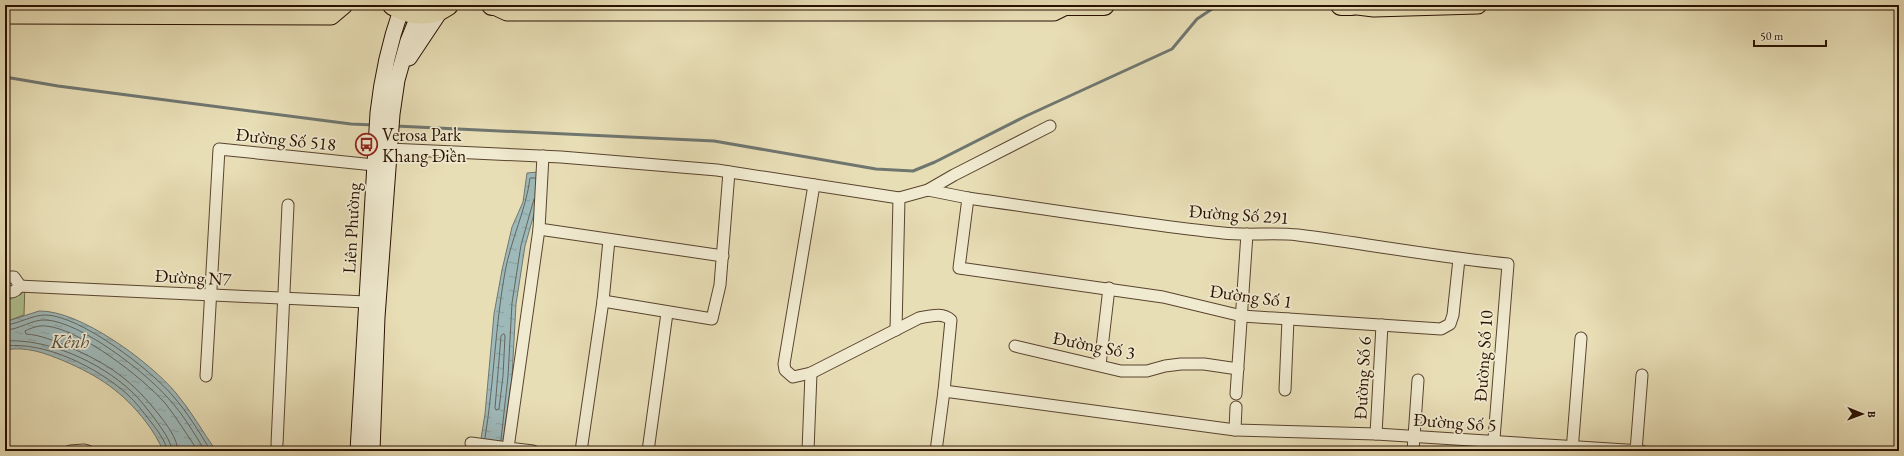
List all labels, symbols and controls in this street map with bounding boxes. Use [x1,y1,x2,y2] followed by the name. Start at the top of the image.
[1754,22,1826,48] scale bar
[1760,28,1784,44] text: 50 m
[235,122,337,156] street label: Đường Số 518
[382,123,467,167] place label: Verosa Park Khang Điền
[354,131,380,157] bus stop icon: Verosa Park Khang Điền
[337,182,365,274] street label: Liên Phường
[1188,199,1290,229] street label: Đường Số 291
[154,264,232,291] street label: Đường N7
[1208,279,1294,313] street label: Đường Số 1
[1468,309,1498,403] street label: Đường Số 10
[1051,326,1137,364] street label: Đường Số 3
[50,329,89,354] water label: Kênh
[1348,335,1376,420] street label: Đường Số 6
[1842,394,1882,434] north arrow
[1413,408,1497,436] street label: Đường Số 5
[1865,411,1879,418] text: B

